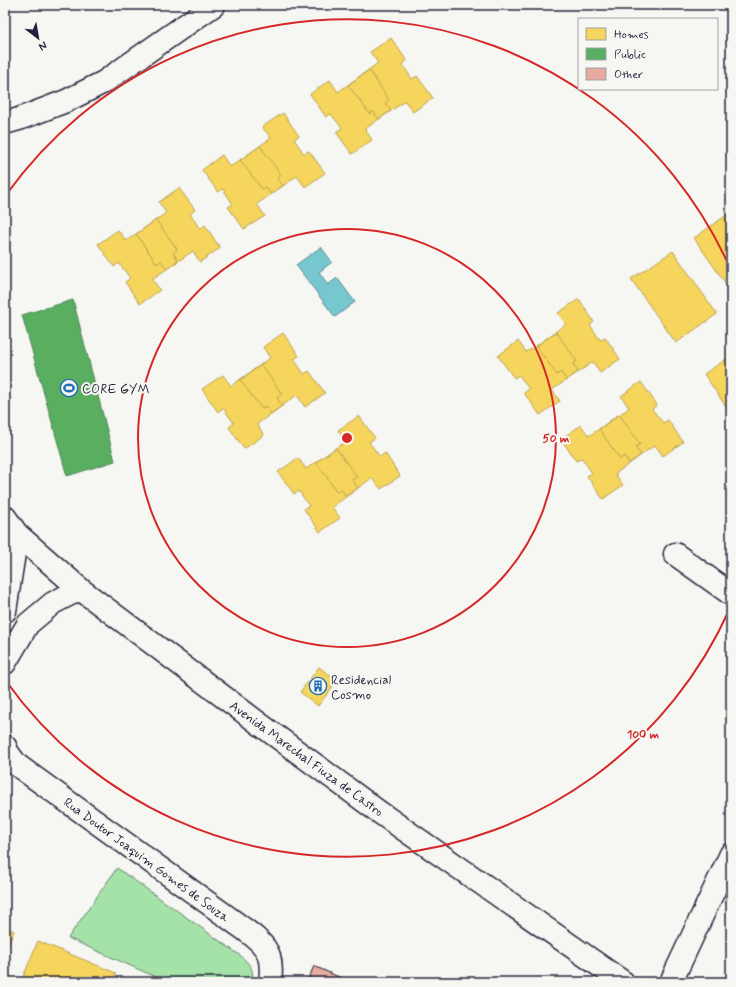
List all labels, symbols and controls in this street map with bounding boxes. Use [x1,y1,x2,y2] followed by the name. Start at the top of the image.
[18,18,58,58] north arrow
[578,18,718,90] legend
[614,27,649,43] text: Homes
[36,38,49,54] text: N
[614,47,646,63] text: Public
[614,67,643,83] text: Other
[59,378,79,398] sports icon: CORE GYM
[82,381,150,398] place label: CORE GYM
[340,431,354,445] centre of rings
[543,431,570,447] text: 50 m
[331,672,392,704] place label: Residencial Cosmo
[308,676,328,696] building icon: Residencial Cosmo
[226,698,386,821] street label: Avenida Marechal Fiuza de Castro
[627,727,660,743] text: 100 m
[60,794,233,926] street label: Rua Doutor Joaquim Gomes de Souza

